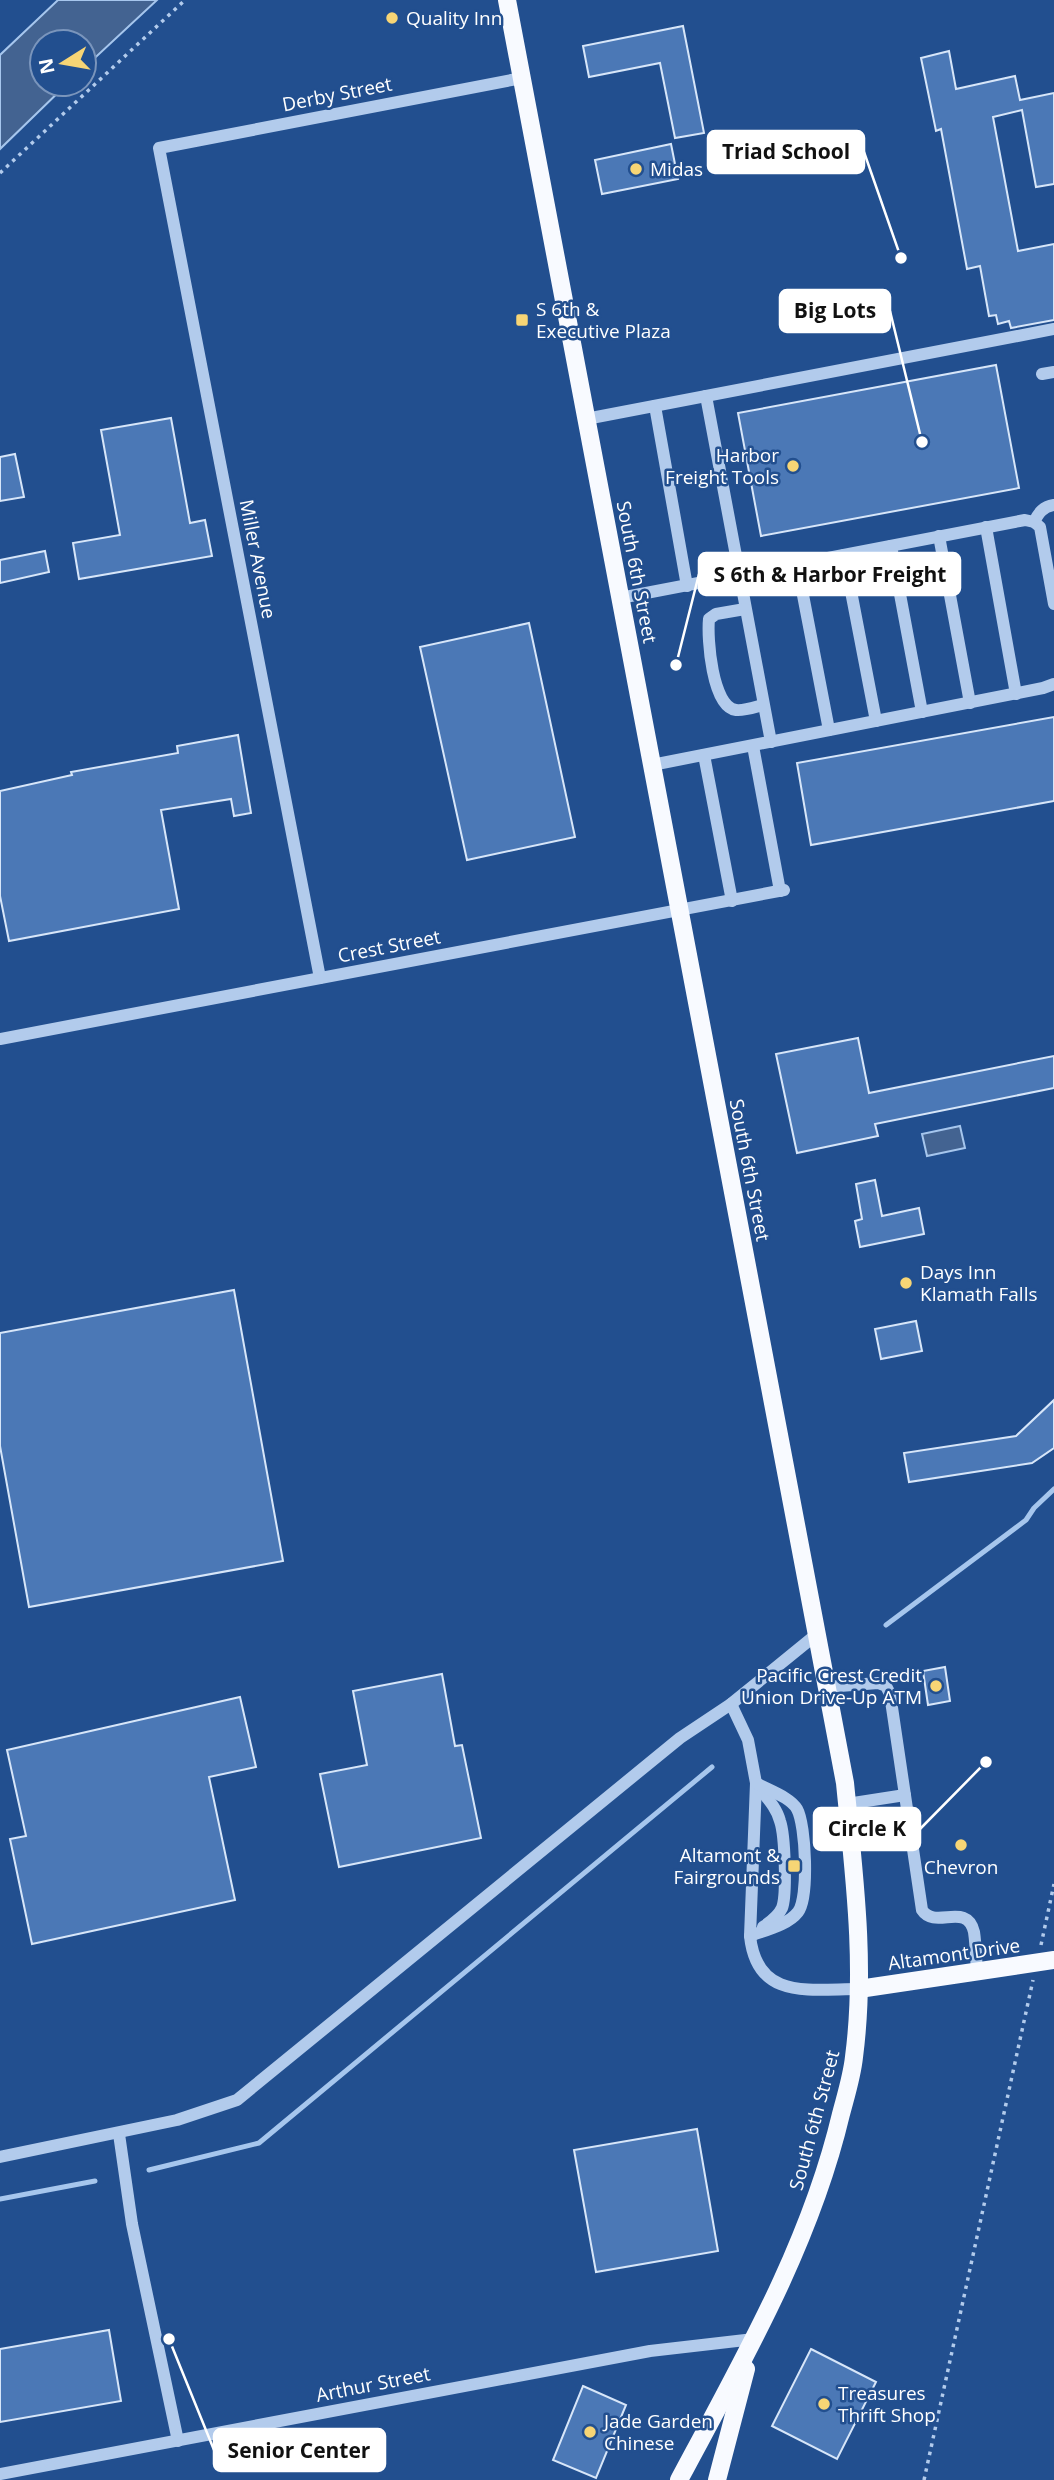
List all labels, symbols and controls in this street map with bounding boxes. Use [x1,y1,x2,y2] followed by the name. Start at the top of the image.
[406,5,502,31] place label: Quality Inn
[384,10,400,26] marker: Quality Inn
[28,28,98,98] north arrow
[32,56,61,76] text: N
[280,71,394,117] street label: Derby Street
[708,131,864,173] callout: Triad School
[722,137,850,165] text: Triad School
[650,156,703,182] place label: Midas
[628,161,644,177] marker: Midas
[780,290,890,332] callout: Big Lots
[536,296,671,344] place label: S 6th & Executive Plaza
[794,296,876,324] text: Big Lots
[514,312,530,328] marker: S 6th & Executive Plaza
[665,442,779,490] place label: Harbor Freight Tools
[785,458,801,474] marker: Harbor Freight Tools
[234,497,282,621] street label: Miller Avenue
[610,499,664,645] street label: South 6th Street
[699,553,960,595] callout: S 6th & Harbor Freight
[714,560,946,588] text: S 6th & Harbor Freight
[335,923,443,969] street label: Crest Street
[723,1097,777,1243] street label: South 6th Street
[920,1259,1038,1307] place label: Days Inn Klamath Falls
[898,1275,914,1291] marker: Days Inn Klamath Falls
[741,1662,922,1710] place label: Pacific Crest Credit Union Drive-Up ATM
[928,1678,944,1694] marker: Pacific Crest Credit Union Drive-Up ATM
[814,1808,920,1850] callout: Circle K
[828,1814,906,1842] text: Circle K
[953,1837,969,1853] marker: Chevron
[674,1842,780,1890] place label: Altamont & Fairgrounds
[924,1854,998,1880] place label: Chevron
[786,1858,802,1874] marker: Altamont & Fairgrounds
[886,1932,1022,1976] street label: Altamont Drive
[783,2047,845,2193] street label: South 6th Street
[314,2360,432,2408] street label: Arthur Street
[838,2380,936,2428] place label: Treasures Thrift Shop
[816,2396,832,2412] marker: Treasures Thrift Shop
[602,2408,713,2456] place label: Jade Garden Chinese
[582,2424,598,2440] marker: Jade Garden Chinese
[214,2429,385,2471] callout: Senior Center
[228,2436,371,2464] text: Senior Center

